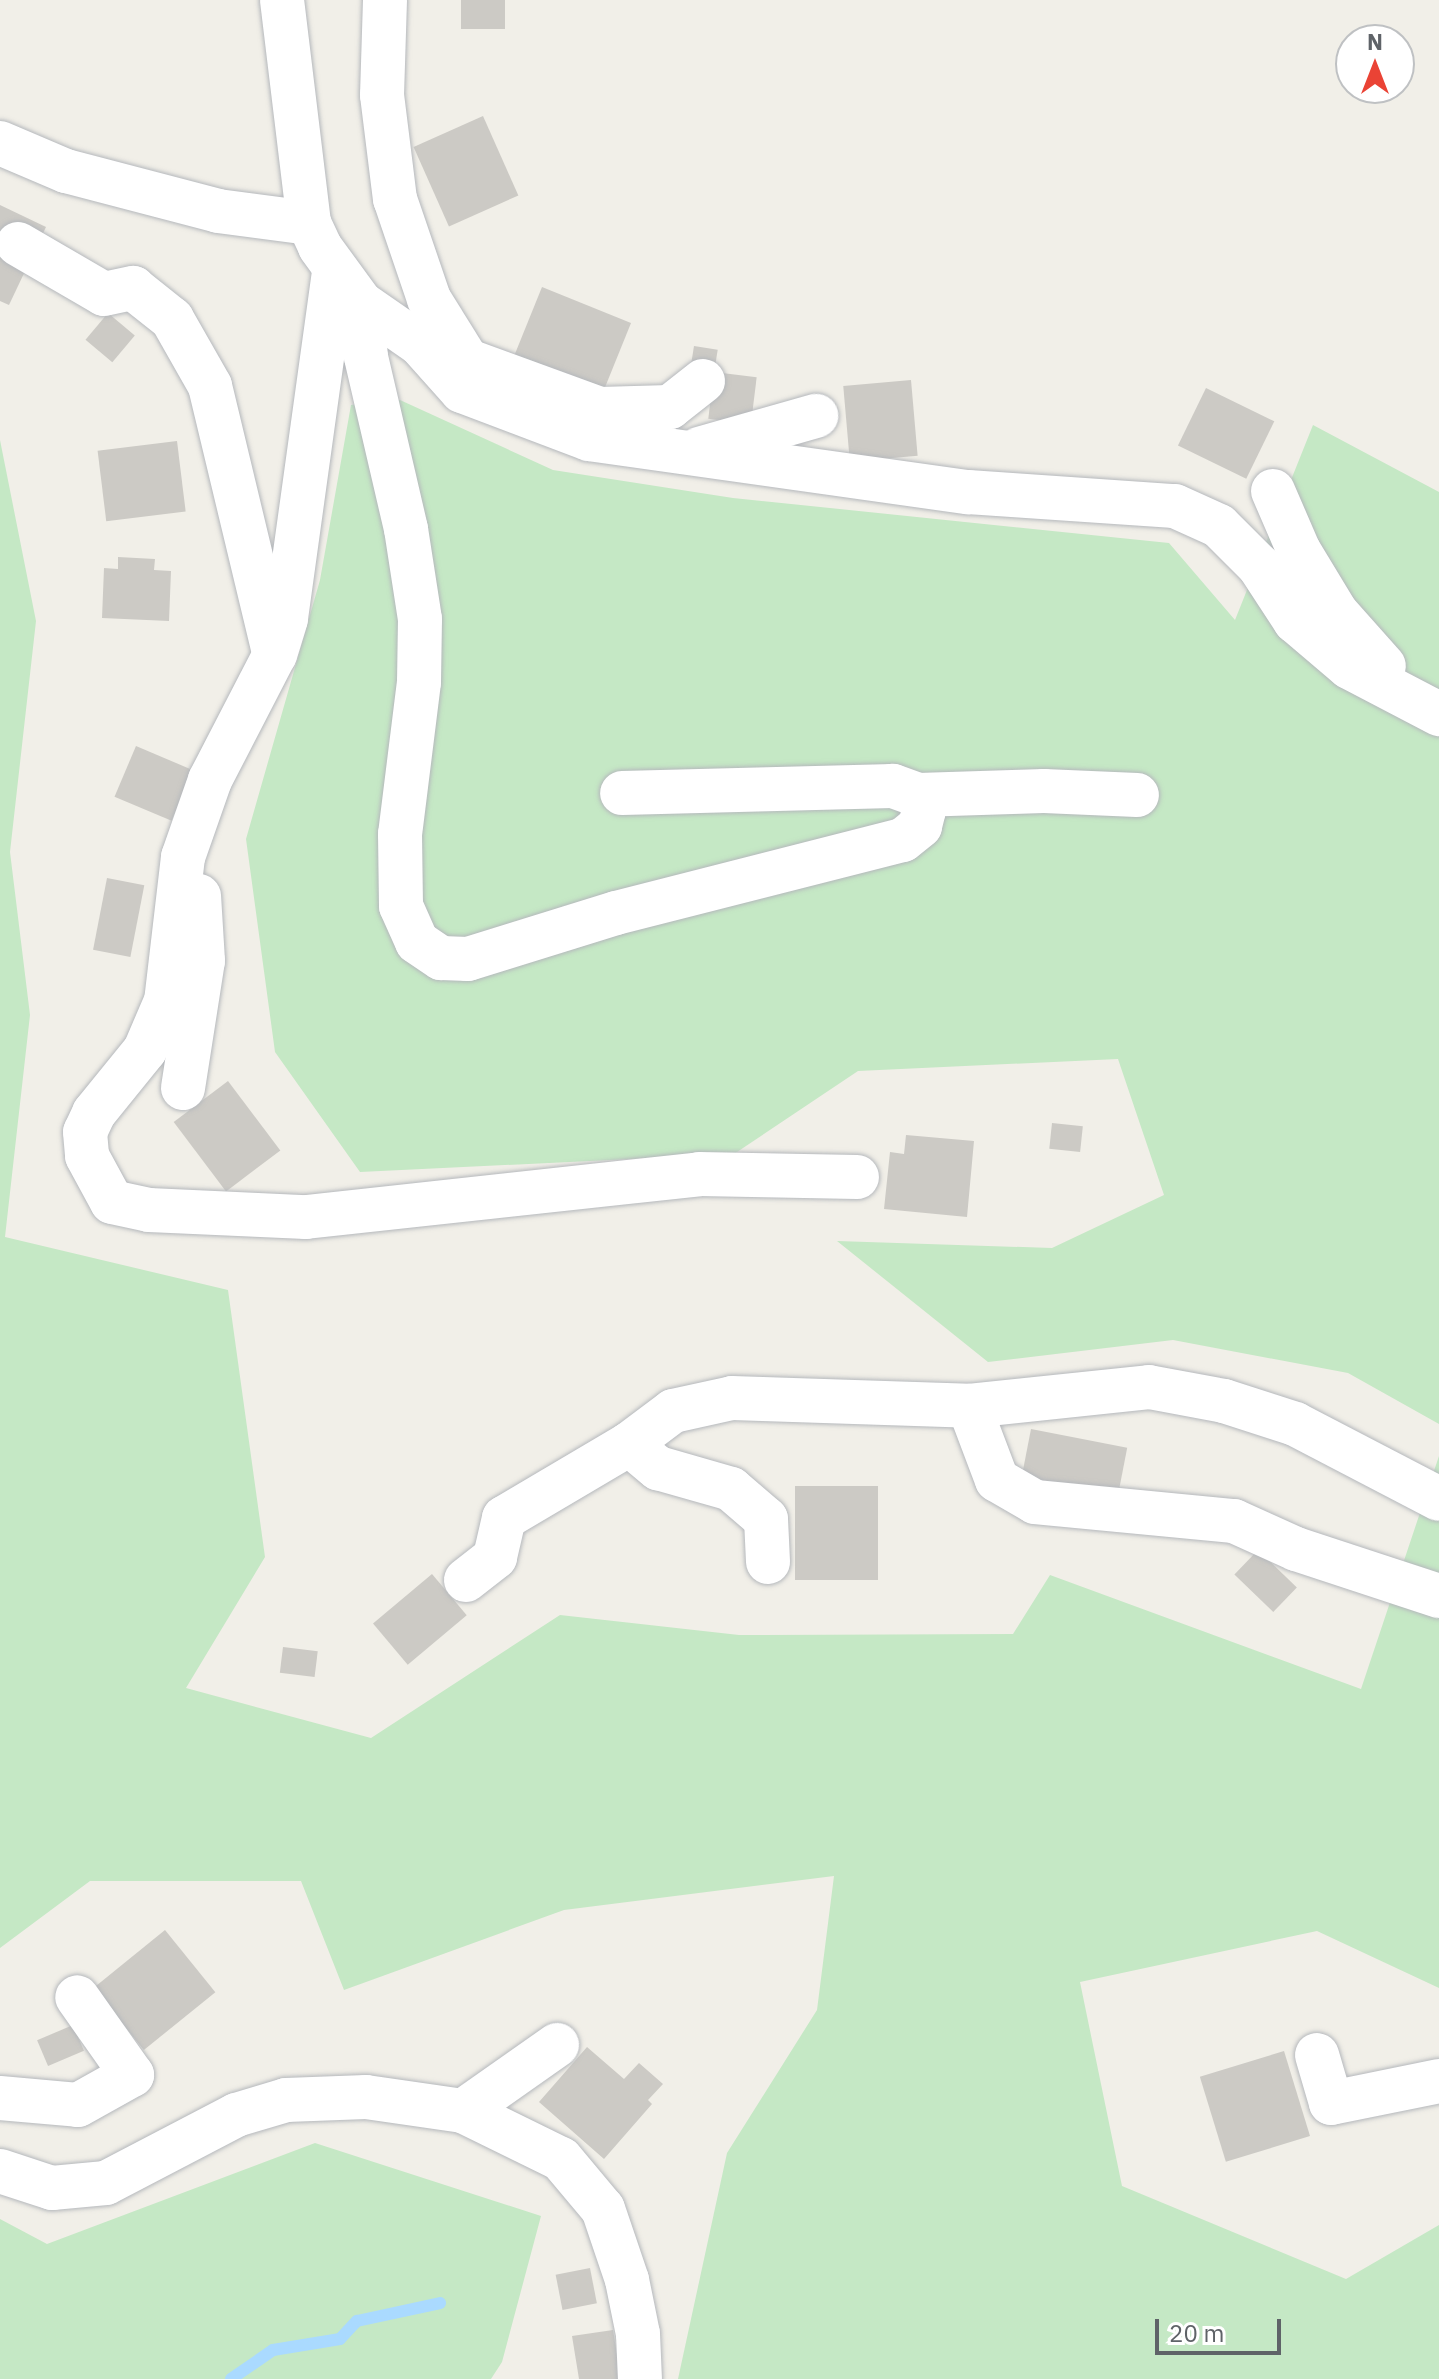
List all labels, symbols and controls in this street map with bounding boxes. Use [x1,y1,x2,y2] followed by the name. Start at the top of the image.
[1335,24,1415,104] north arrow
[1367,27,1383,56] text: N
[1159,2303,1285,2353] scale bar
[1169,2317,1224,2349] text: 20 m

